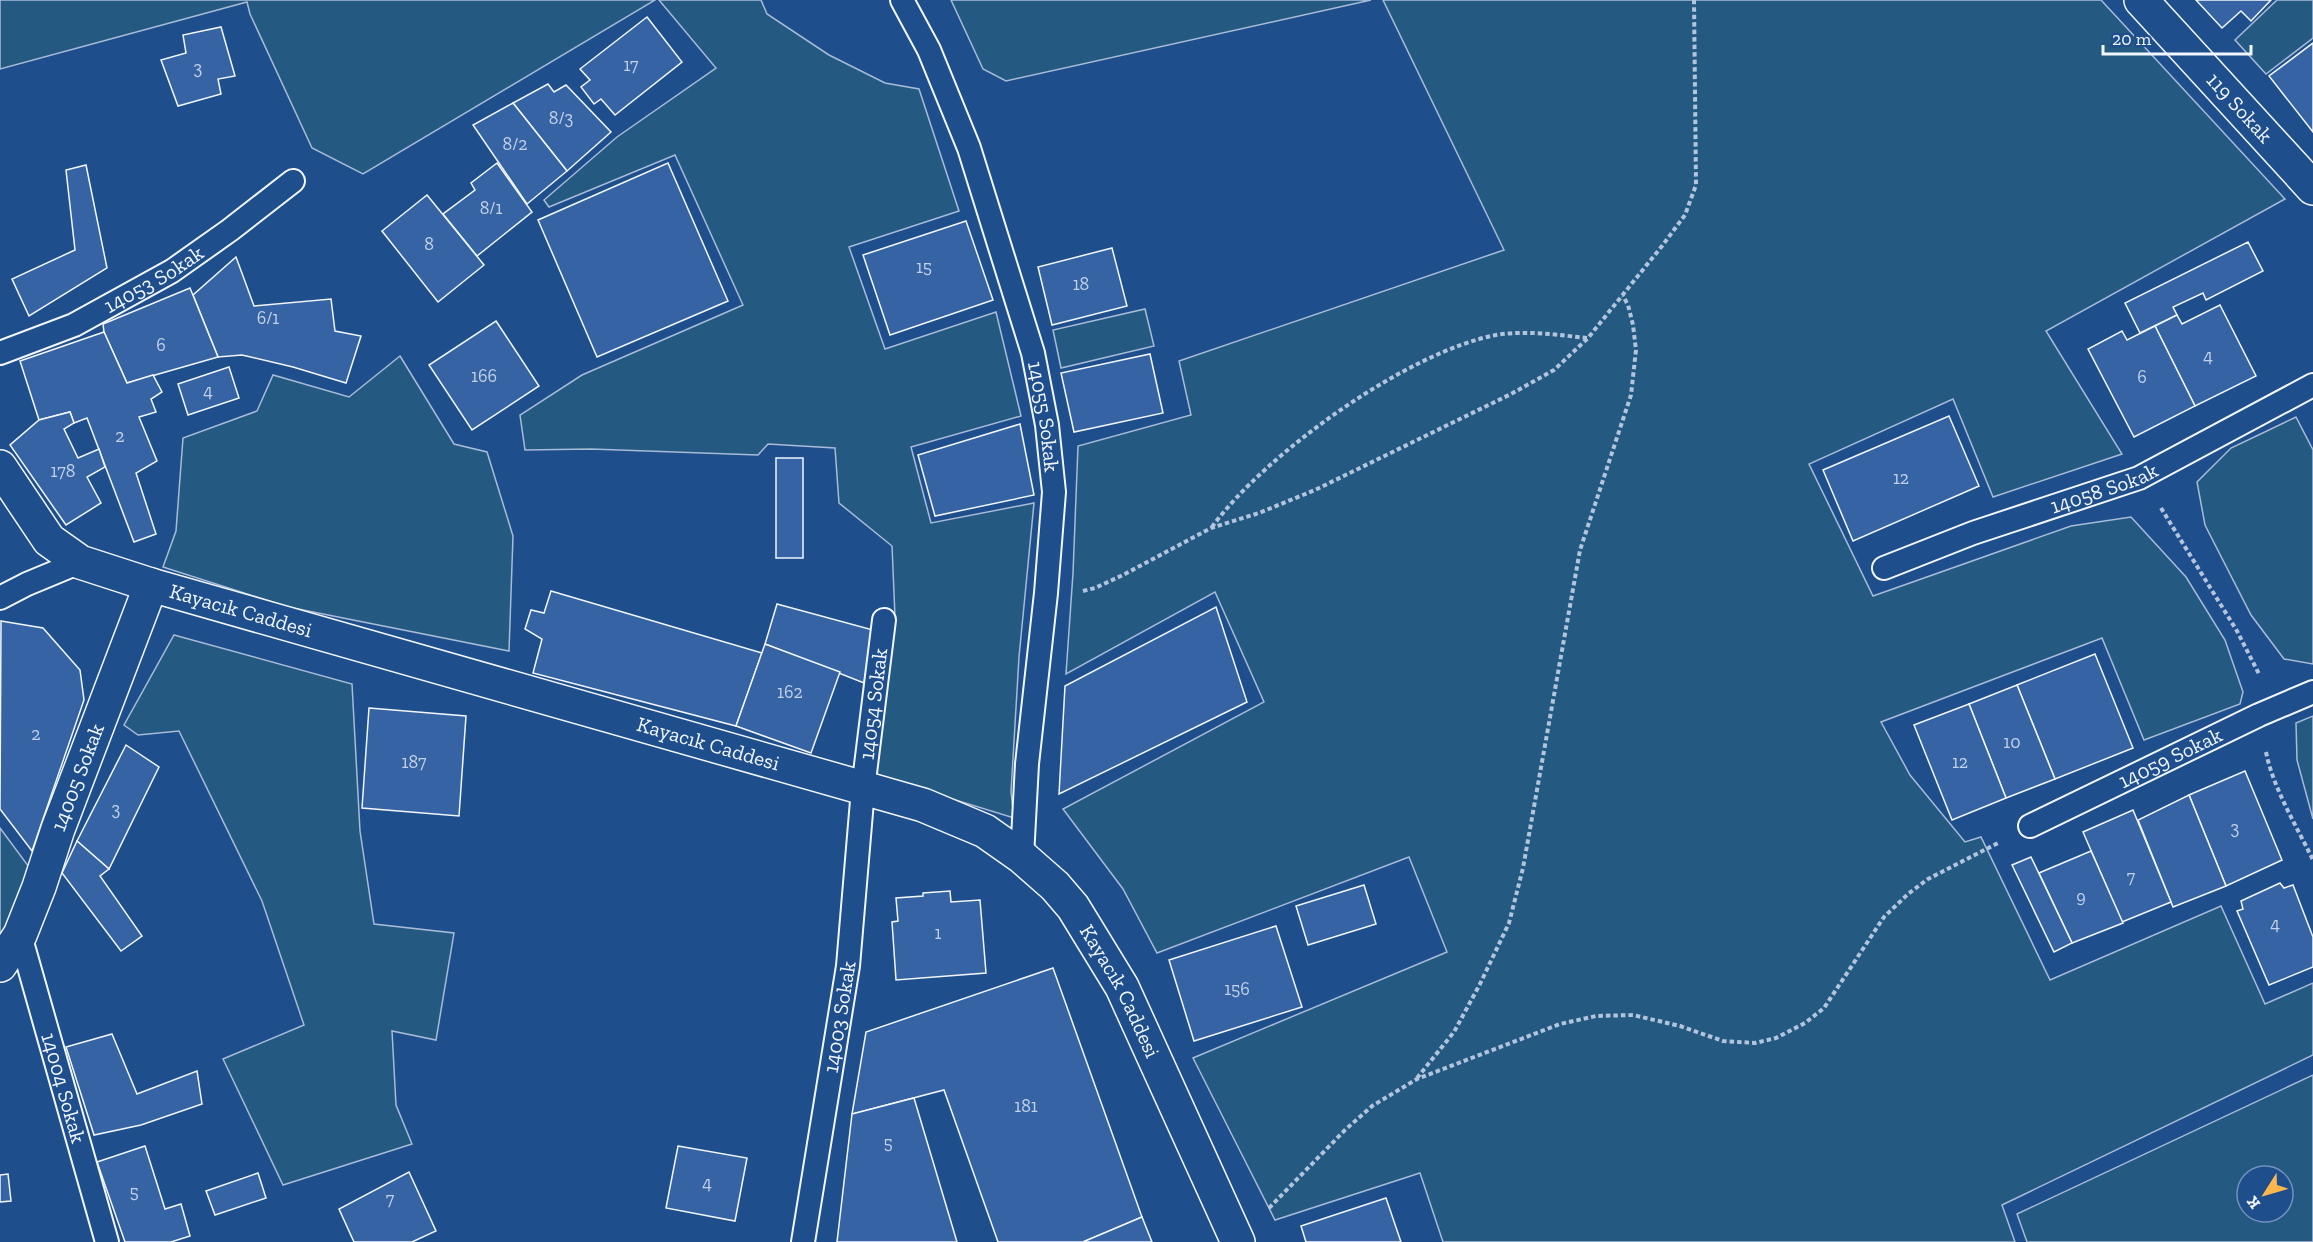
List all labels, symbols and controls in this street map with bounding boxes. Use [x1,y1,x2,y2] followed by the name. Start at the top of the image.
[2103,18,2252,56] scale bar
[2112,28,2152,50] text: 20 m
[623,54,639,76] house number: 17
[194,57,203,79] house number: 3
[2202,67,2278,148] street label: 119 Sokak
[549,107,573,129] house number: 8/3
[503,133,527,155] house number: 8/2
[480,197,502,219] house number: 8/1
[424,233,434,255] house number: 8
[99,240,208,318] street label: 14053 Sokak
[916,256,932,278] house number: 15
[1073,273,1089,295] house number: 18
[257,307,279,329] house number: 6/1
[156,334,166,356] house number: 6
[2203,345,2213,367] house number: 4
[1023,359,1065,473] street label: 14055 Sokak
[471,365,497,387] house number: 166
[2137,366,2147,388] house number: 6
[203,380,213,402] house number: 4
[115,425,125,447] house number: 2
[2047,457,2162,519] street label: 14058 Sokak
[51,460,75,482] house number: 178
[1893,467,1909,489] house number: 12
[167,578,315,642] street label: Kayacık Caddesi
[854,646,892,761] street label: 14054 Sokak
[777,681,803,703] house number: 162
[634,711,783,776] street label: Kayacık Caddesi
[45,720,109,834] street label: 14005 Sokak
[2114,722,2226,793] street label: 14059 Sokak
[31,723,41,745] house number: 2
[2003,731,2021,753] house number: 10
[401,751,427,773] house number: 187
[1952,751,1968,773] house number: 12
[112,798,121,820] house number: 3
[2231,817,2240,839] house number: 3
[2127,866,2136,888] house number: 7
[2076,886,2086,908] house number: 9
[2270,913,2280,935] house number: 4
[1075,920,1166,1062] street label: Kayacık Caddesi
[935,922,942,944] house number: 1
[818,959,861,1075] street label: 14003 Sokak
[1224,978,1250,1000] house number: 156
[36,1030,91,1146] street label: 14004 Sokak
[1014,1095,1038,1117] house number: 181
[883,1132,893,1154] house number: 5
[2235,1164,2295,1224] north arrow
[702,1172,712,1194] house number: 4
[129,1181,139,1203] house number: 5
[386,1188,395,1210] house number: 7
[2242,1193,2264,1213] text: K

